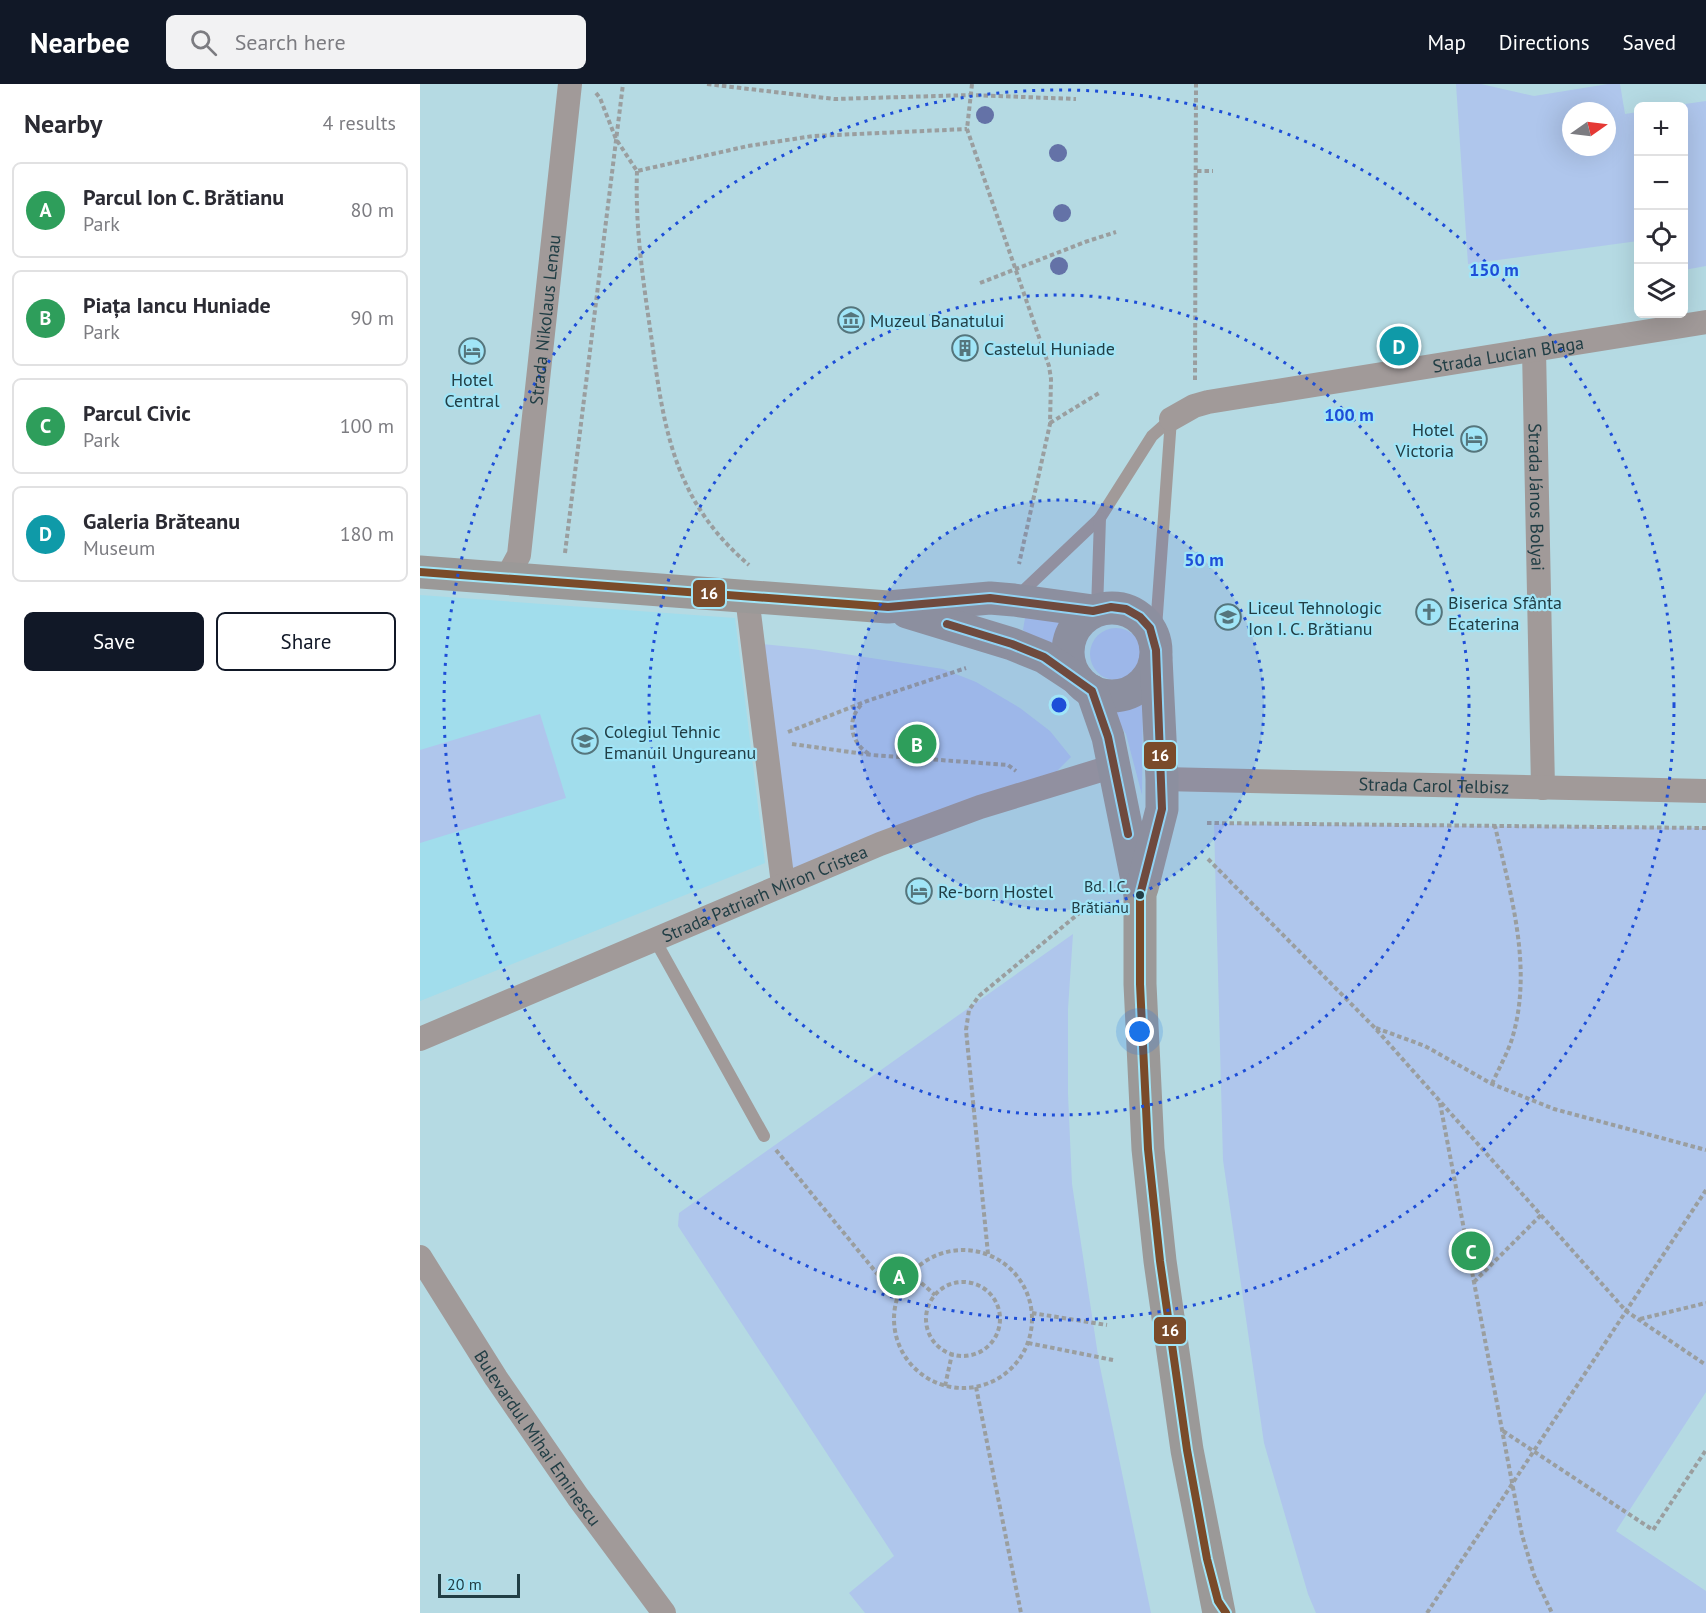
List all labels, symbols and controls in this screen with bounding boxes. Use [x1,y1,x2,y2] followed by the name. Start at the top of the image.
[166,15,586,69] search box
[30,24,130,61] text: Nearbee
[187,26,220,59] icon: search
[235,28,346,56] text: Search here
[1427,29,1466,56] text: Map
[1499,29,1590,56] text: Directions
[1623,29,1676,56] text: Saved
[1562,102,1616,156] north arrow
[1634,102,1688,318] map controls
[1634,102,1688,156] button: +
[24,107,102,140] text: Nearby
[323,110,396,136] text: 4 results
[1634,156,1688,210] button: −
[83,183,284,211] text: Parcul Ion C. Brătianu
[39,197,52,223] text: A
[351,197,394,223] text: 80 m
[1634,210,1688,264] button: locate
[83,211,120,237] text: Park
[524,233,565,406] street label: Strada Nikolaus Lenau
[1469,258,1519,281] text: 150 m
[1634,264,1688,318] button: layers
[83,291,271,319] text: Piața Iancu Huniade
[40,305,51,331] text: B
[351,305,394,331] text: 90 m
[836,305,866,335] museum icon: Muzeul Banatului
[870,309,1004,332] place label: Muzeul Banatului
[83,319,120,345] text: Park
[1380,324,1418,368] pin: D
[1431,330,1585,377] street label: Strada Lucian Blaga
[950,333,980,363] building icon: Castelul Huniade
[457,336,487,366] hotel icon: Hotel Central
[984,337,1115,360] place label: Castelul Huniade
[444,368,500,412] place label: Hotel Central
[83,399,191,427] text: Parcul Civic
[1324,403,1374,426] text: 100 m
[40,413,51,439] text: C
[340,413,394,439] text: 100 m
[1394,418,1455,462] place label: Hotel Victoria
[1524,423,1550,571] street label: Strada János Bolyai
[1459,424,1489,454] hotel icon: Hotel Victoria
[83,427,120,453] text: Park
[83,507,240,535] text: Galeria Brăteanu
[39,521,52,547] text: D
[340,521,394,547] text: 180 m
[83,535,155,561] text: Museum
[1184,548,1224,571] text: 50 m
[692,579,726,608] line badge: 16
[700,583,718,603] text: 16
[1448,591,1562,635] place label: Biserica Sfânta Ecaterina
[1248,596,1382,640] place label: Liceul Tehnologic Ion I. C. Brătianu
[1414,597,1444,627] church icon: Biserica Sfânta Ecaterina
[1213,602,1243,632] school or university icon: Liceul Tehnologic Ion I. C. Brătianu
[24,612,204,671] button: Save
[216,612,396,671] button: Share
[1049,695,1069,715] centre of rings
[604,720,756,764] place label: Colegiul Tehnic Emanuil Ungureanu
[898,722,936,766] pin: B
[570,726,600,756] school or university icon: Colegiul Tehnic Emanuil Ungureanu
[1143,741,1177,770] line badge: 16
[1151,745,1169,765] text: 16
[1358,772,1510,798] street label: Strada Carol Telbisz
[658,839,871,947] street label: Strada Patriarh Miron Cristea
[904,876,934,906] hotel icon: Re-born Hostel
[1071,876,1129,917] place label: Bd. I.C. Brătianu
[938,880,1054,903] place label: Re-born Hostel
[1134,889,1146,901] marker: Bd. I.C. Brătianu
[1125,1017,1154,1046] your location
[1452,1228,1490,1274] pin: C
[880,1254,918,1298] pin: A
[1153,1316,1187,1345] line badge: 16
[1161,1320,1179,1340] text: 16
[470,1346,607,1530] street label: Bulevardul Mihai Eminescu
[438,1571,520,1598] scale bar
[447,1574,482,1594] text: 20 m

